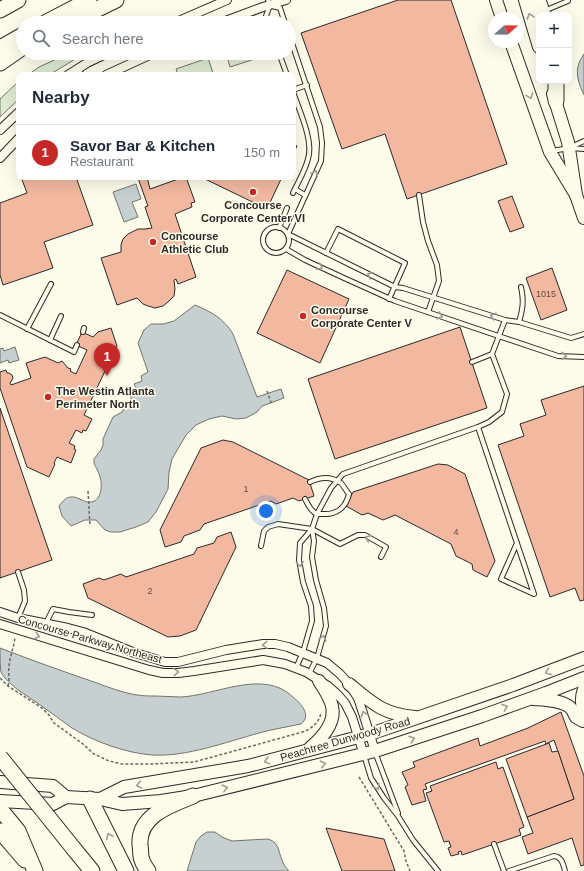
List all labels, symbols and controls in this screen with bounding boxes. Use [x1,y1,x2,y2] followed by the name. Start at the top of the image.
[488,12,524,48] north arrow
[536,12,572,84] map controls
[536,12,572,48] button: +
[526,13,535,20] one-way arrow
[16,16,296,60] search box
[30,27,52,49] icon: search
[62,30,144,47] text: Search here
[536,48,572,84] button: −
[32,88,90,107] text: Nearby
[525,92,533,99] one-way arrow
[70,137,215,154] text: Savor Bar & Kitchen
[41,145,49,160] text: 1
[244,145,280,160] text: 150 m
[70,154,134,169] text: Restaurant
[310,170,318,177] one-way arrow
[248,187,258,197] marker: Concourse Corporate Center VI
[201,199,305,224] place label: Concourse Corporate Center VI
[161,230,229,255] place label: Concourse Athletic Club
[148,237,158,247] marker: Concourse Athletic Club
[316,262,324,270] one-way arrow
[367,272,374,280] one-way arrow
[536,289,556,299] house number: 1015
[311,304,413,329] place label: Concourse Corporate Center V
[298,311,308,321] marker: Concourse Corporate Center V
[437,312,444,320] one-way arrow
[489,312,496,321] one-way arrow
[94,343,120,376] pin: 1
[561,352,567,361] one-way arrow
[56,385,155,410] place label: The Westin Atlanta Perimeter North
[43,392,53,402] marker: The Westin Atlanta Perimeter North
[243,484,249,494] house number: 1
[256,501,276,521] your location
[453,527,459,537] house number: 4
[365,535,372,543] one-way arrow
[295,561,304,567] one-way arrow
[147,586,153,596] house number: 2
[17,613,163,665] street label: Concourse Parkway Northeast
[34,631,41,639] one-way arrow
[318,635,327,642] one-way arrow
[262,640,268,649] one-way arrow
[544,667,551,675] one-way arrow
[173,668,179,677] one-way arrow
[502,704,509,712] one-way arrow
[360,711,368,718] one-way arrow
[279,715,411,763] street label: Peachtree Dunwoody Road
[409,735,416,744] one-way arrow
[264,756,271,765] one-way arrow
[320,761,326,769] one-way arrow
[136,780,142,789] one-way arrow
[372,783,380,790] one-way arrow
[222,784,229,793] one-way arrow
[106,833,114,840] one-way arrow

